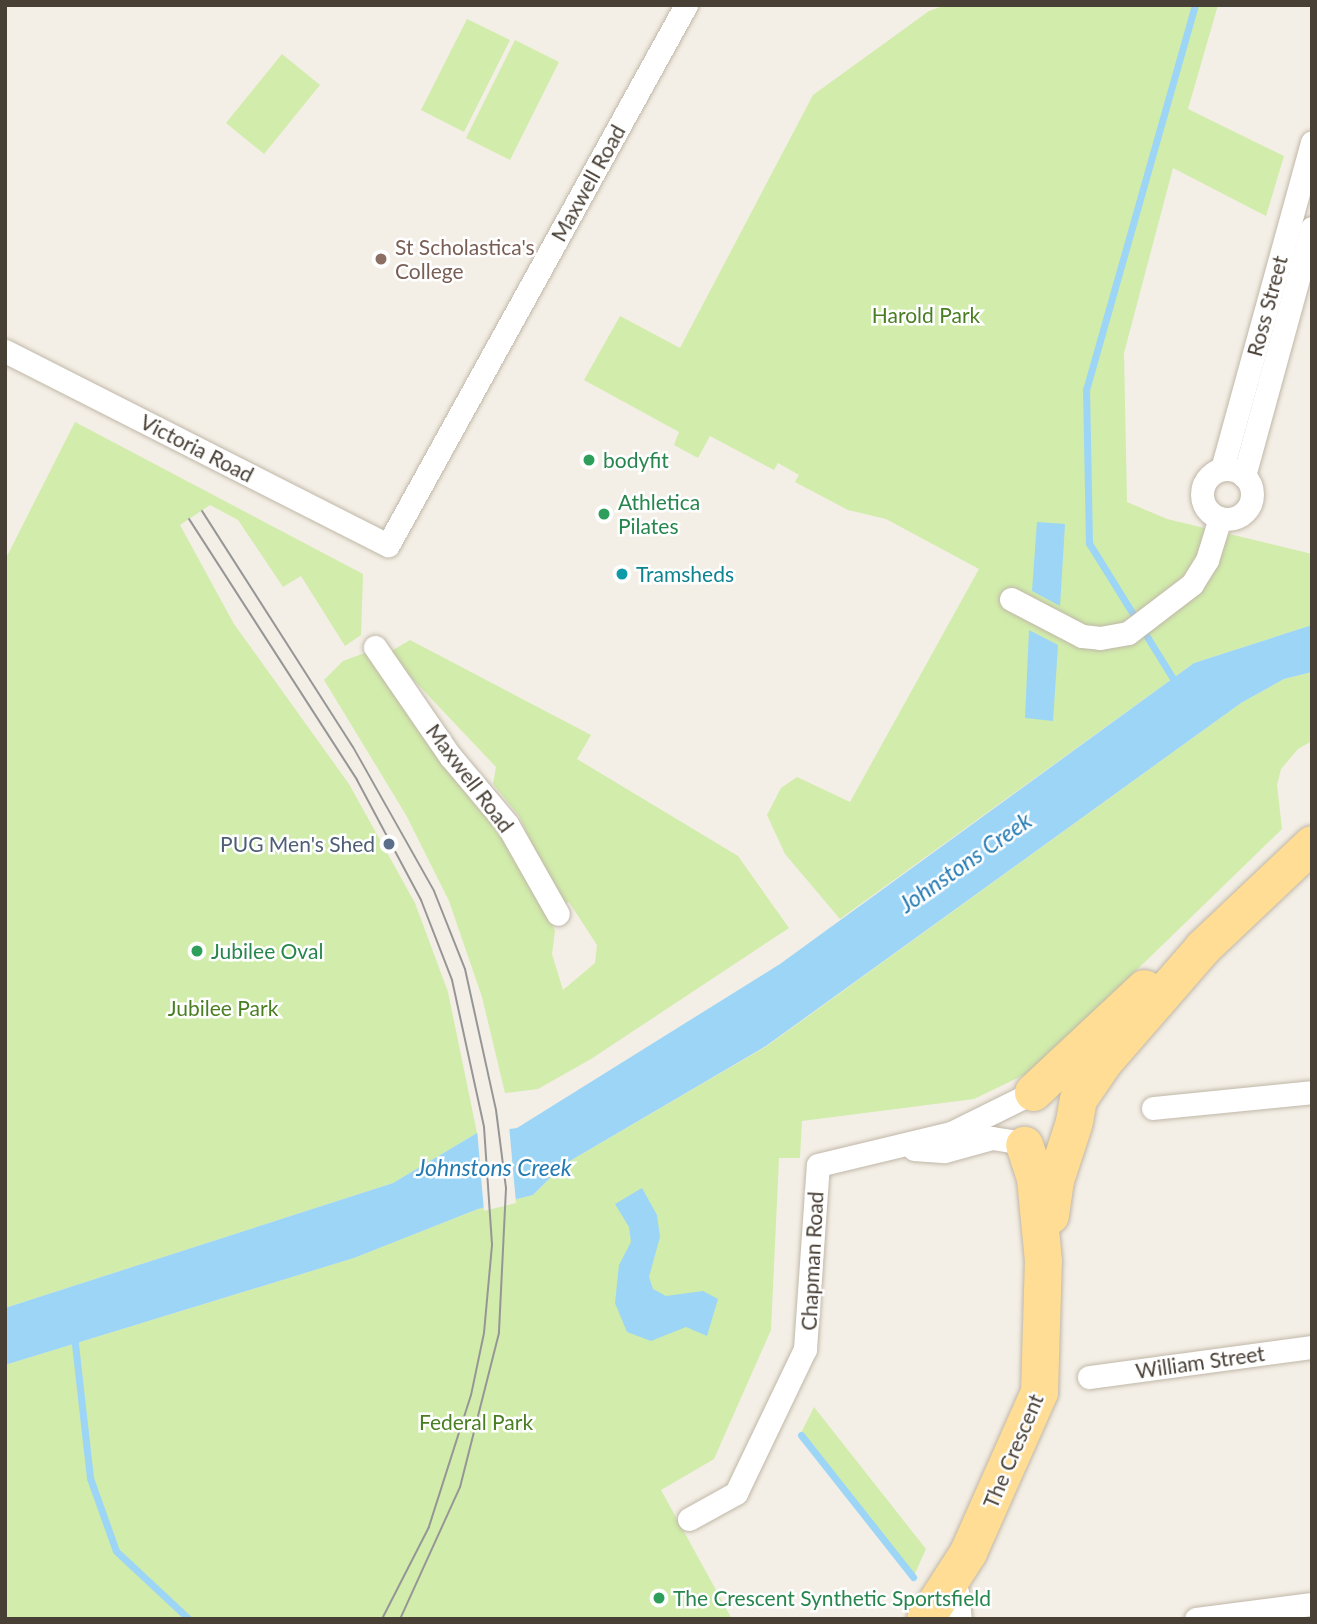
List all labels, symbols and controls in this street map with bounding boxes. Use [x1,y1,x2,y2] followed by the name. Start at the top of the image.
[546,120,630,246] street label: Maxwell Road
[395,234,535,284] place label: St Scholastica's College
[373,251,389,267] marker: St Scholastica's College
[1241,253,1293,359] street label: Ross Street
[872,302,980,328] park label: Harold Park
[136,409,258,487] street label: Victoria Road
[603,447,669,473] place label: bodyfit
[581,452,597,468] marker: bodyfit
[618,489,700,539] place label: Athletica Pilates
[596,506,612,522] marker: Athletica Pilates
[636,561,734,587] place label: Tramsheds
[614,566,630,582] marker: Tramsheds
[421,719,519,837] street label: Maxwell Road
[893,806,1037,918] water label: Johnstons Creek
[220,831,375,857] place label: PUG Men's Shed
[381,836,397,852] marker: PUG Men's Shed
[211,938,323,964] place label: Jubilee Oval
[189,943,205,959] marker: Jubilee Oval
[168,995,278,1021] park label: Jubilee Park
[416,1153,572,1181] water label: Johnstons Creek
[796,1191,828,1331] street label: Chapman Road
[1134,1340,1266,1384] street label: William Street
[978,1390,1048,1512] street label: The Crescent
[419,1409,533,1435] park label: Federal Park
[673,1585,991,1611] place label: The Crescent Synthetic Sportsfield
[651,1590,667,1606] marker: The Crescent Synthetic Sportsfield

